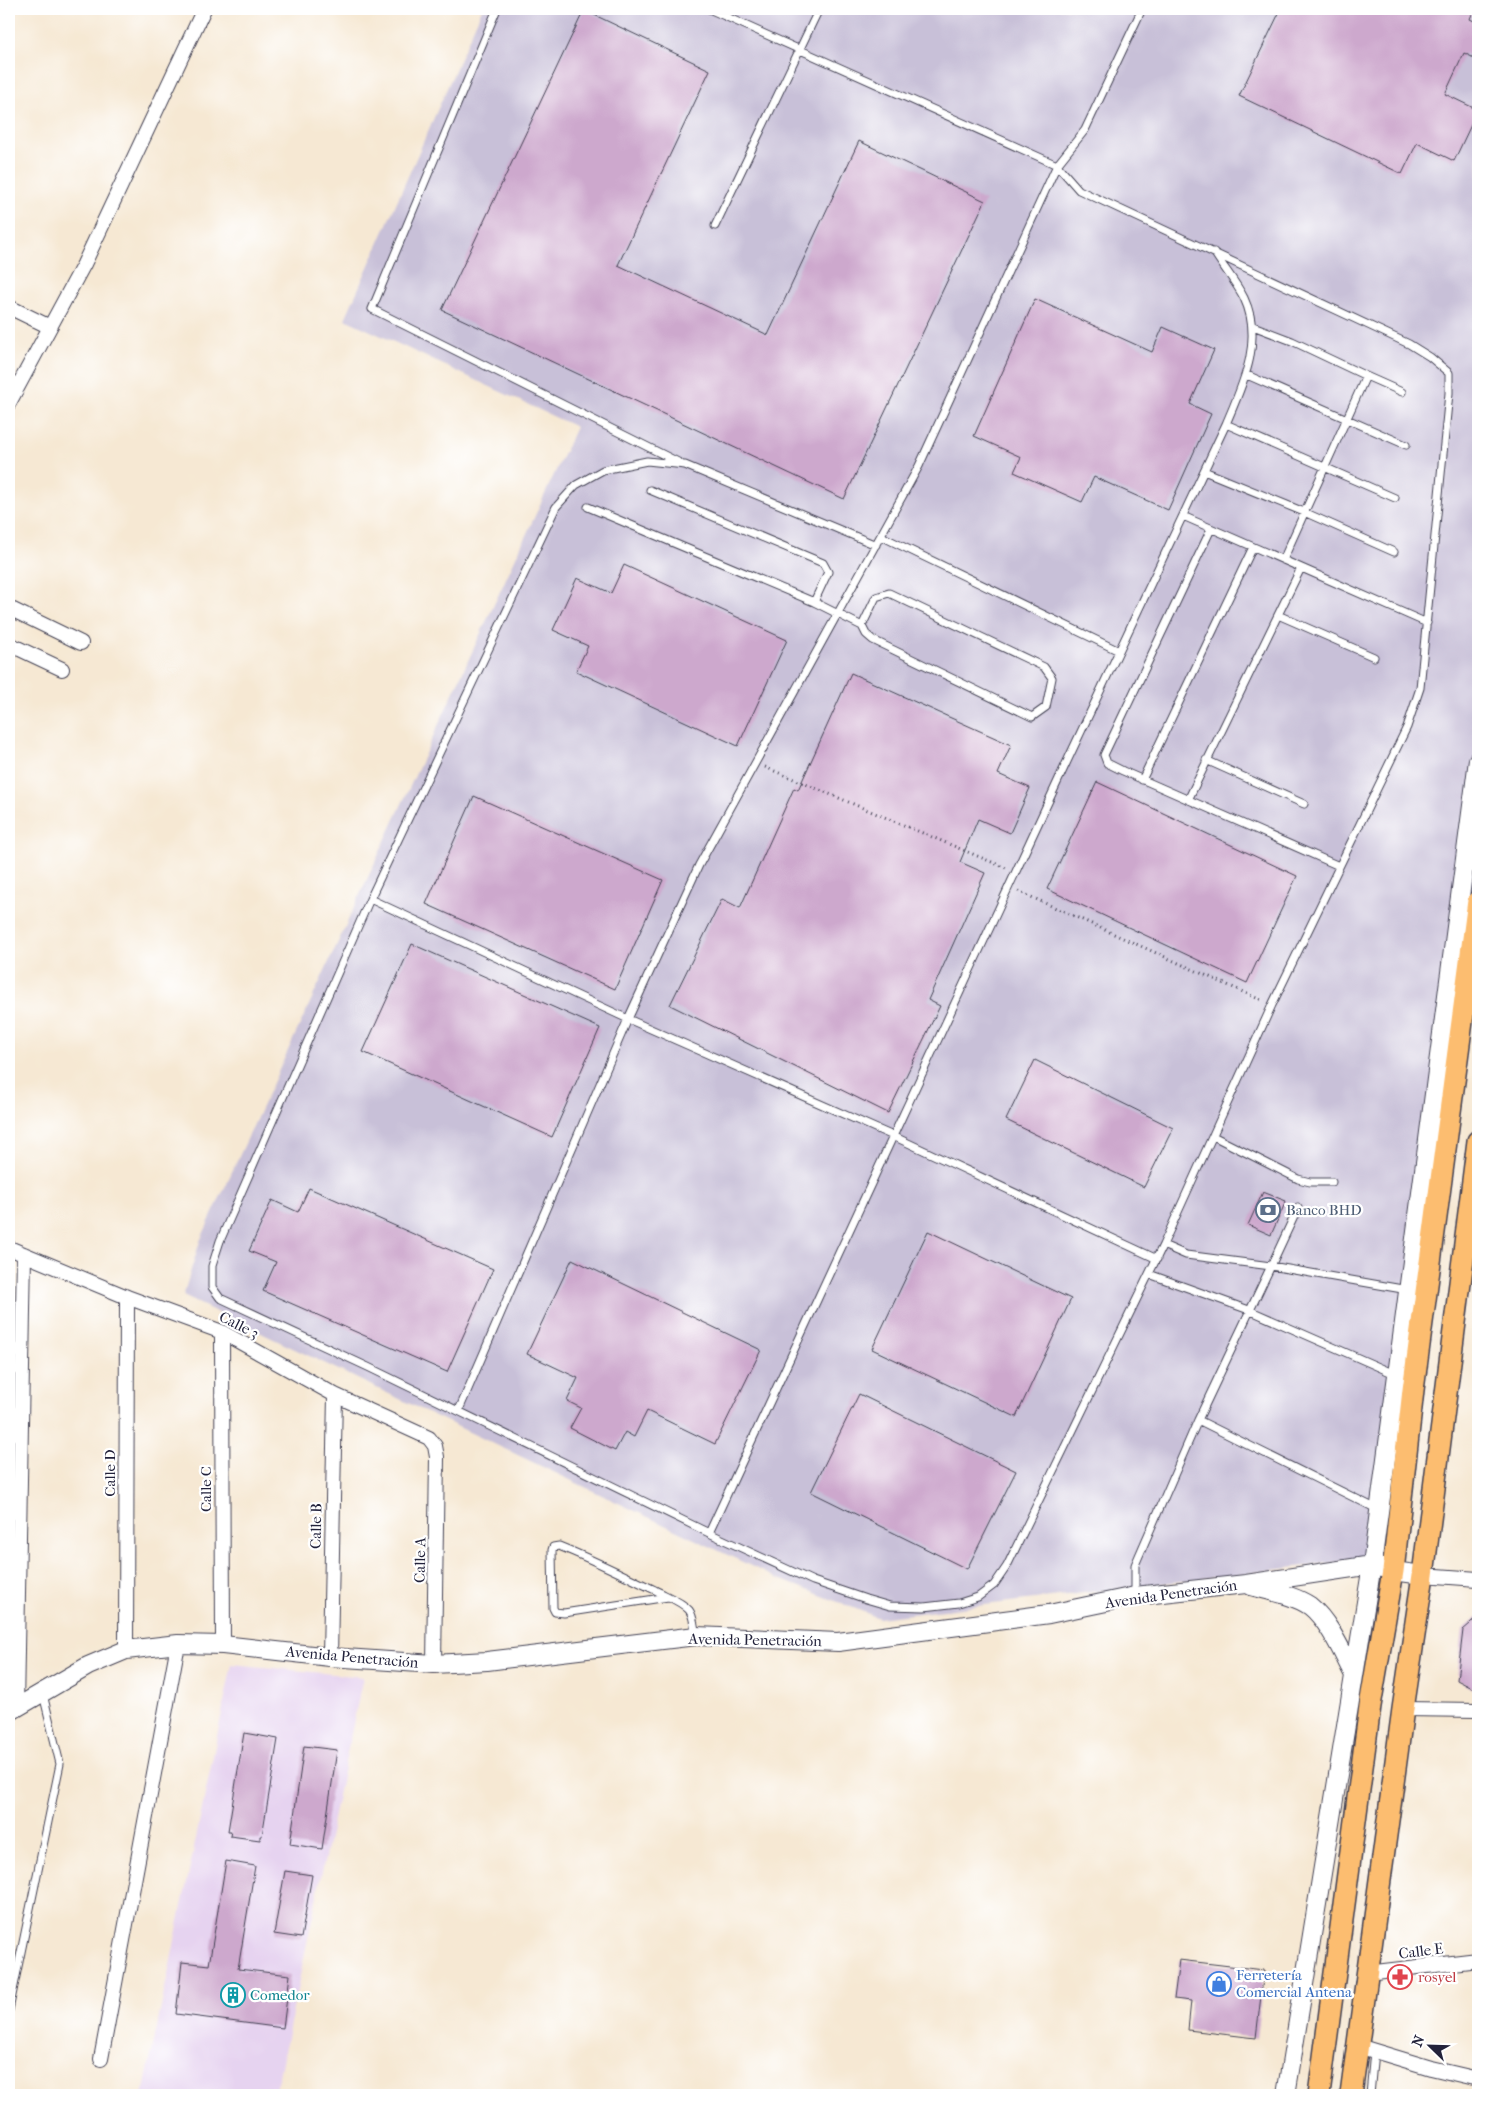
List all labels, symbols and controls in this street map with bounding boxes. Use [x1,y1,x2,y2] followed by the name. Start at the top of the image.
[1255,1197,1281,1223] bank icon: Banco BHD
[1286,1201,1362,1219] place label: Banco BHD
[216,1307,262,1343] street label: Calle 3
[101,1449,119,1497] street label: Calle D
[197,1466,215,1512] street label: Calle C
[307,1503,325,1549] street label: Calle B
[411,1537,429,1583] street label: Calle A
[1103,1576,1239,1612] street label: Avenida Penetración
[687,1630,822,1650] street label: Avenida Penetración
[284,1642,420,1672] street label: Avenida Penetración
[1398,1939,1444,1963] street label: Calle E
[1387,1964,1413,1990] pharmacy icon: rosyel
[1236,1966,1353,2001] place label: Ferretería Comercial Antena
[1418,1968,1457,1986] place label: rosyel
[1206,1971,1232,1997] shop icon: Ferretería Comercial Antena
[220,1982,246,2008] building icon: Comedor
[250,1986,310,2004] place label: Comedor
[1404,2022,1454,2072] north arrow
[1409,2033,1429,2049] text: N

